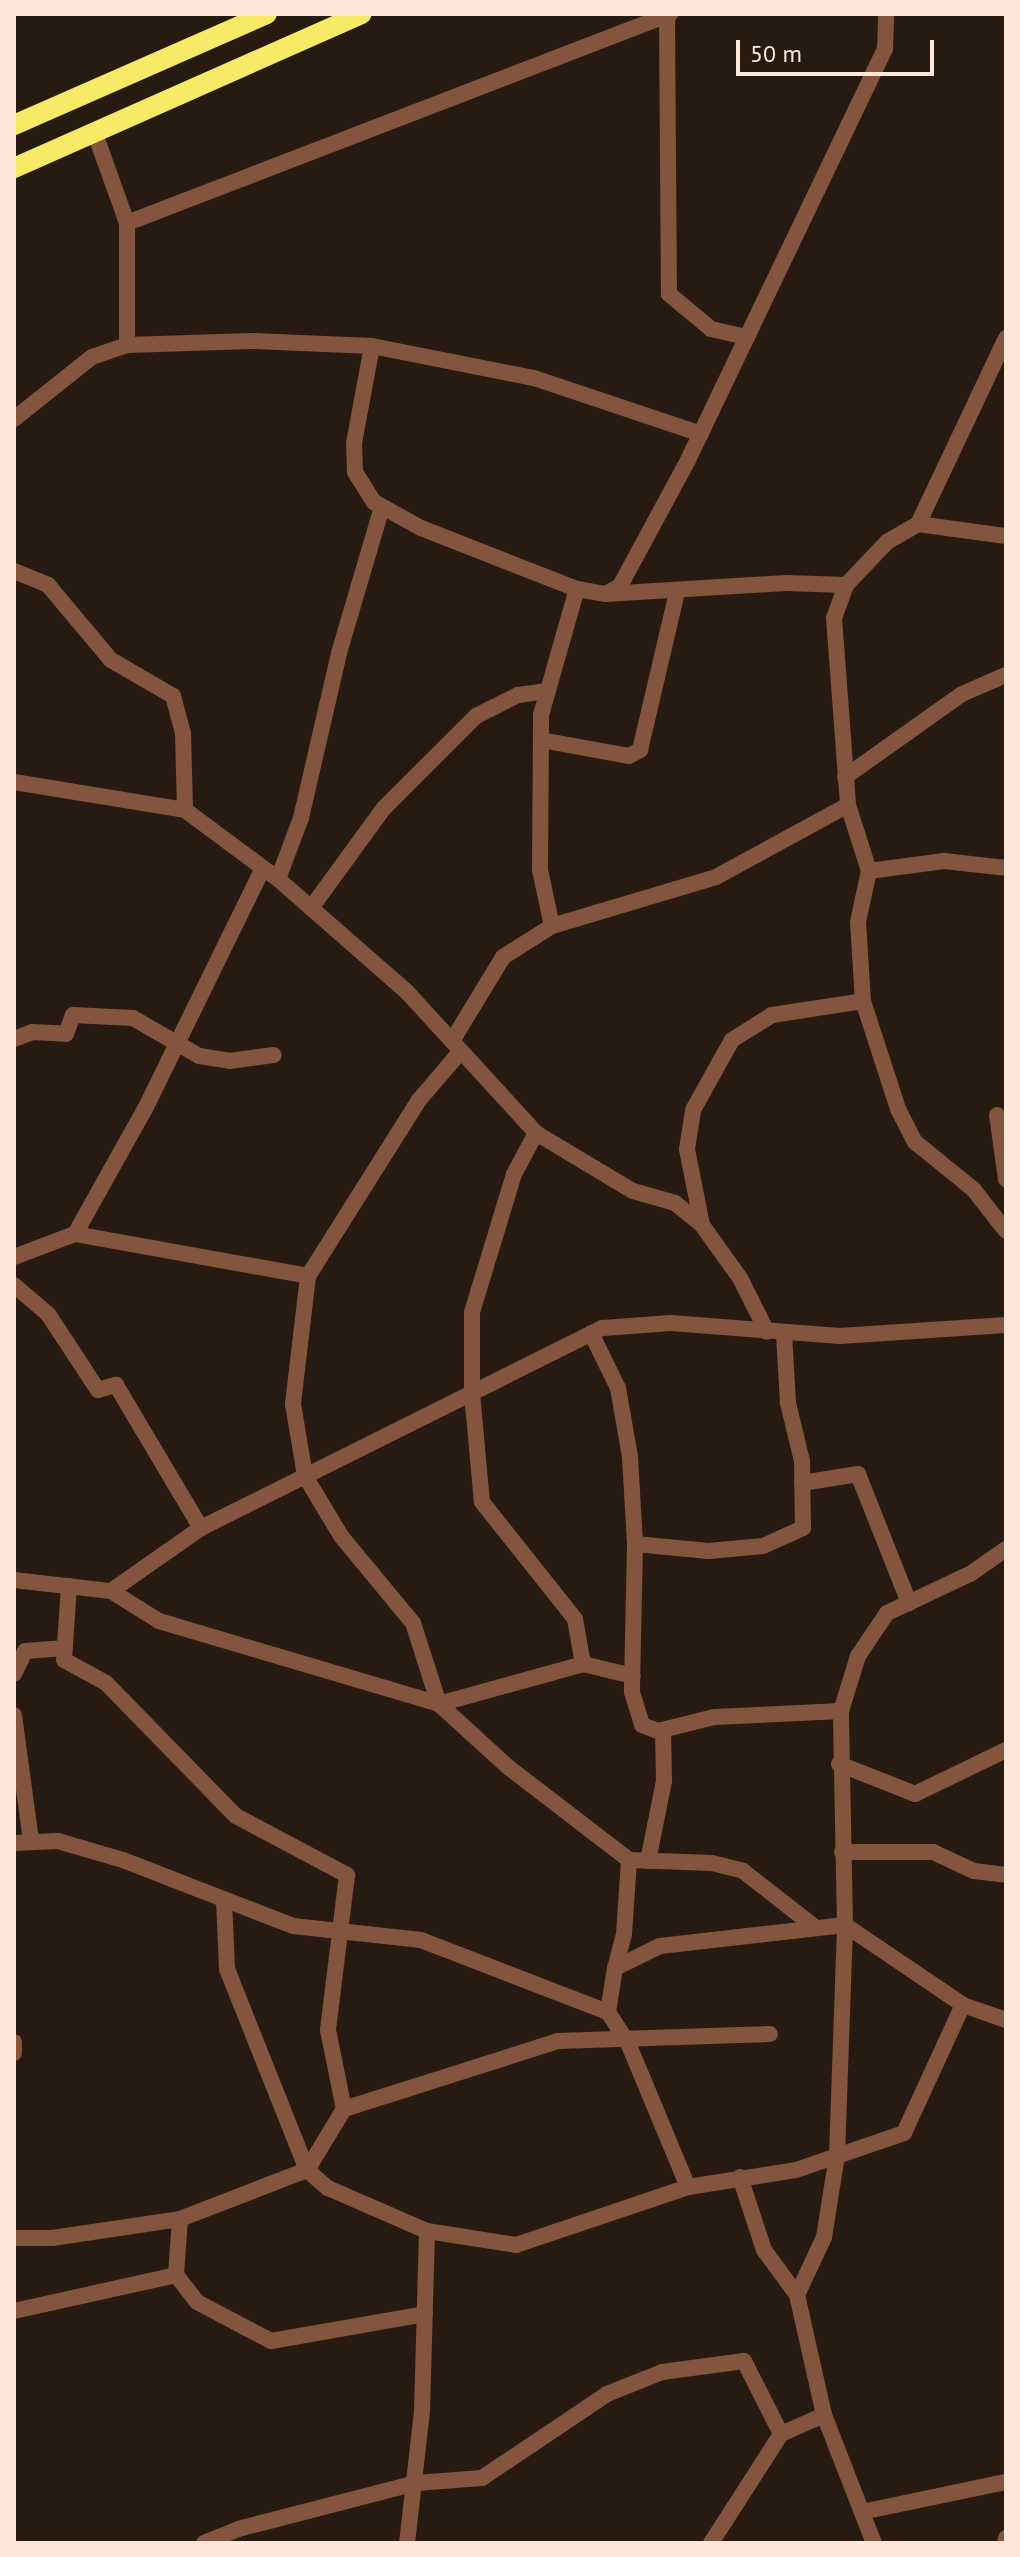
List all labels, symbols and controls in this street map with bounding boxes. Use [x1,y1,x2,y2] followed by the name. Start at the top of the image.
[740,24,938,74] scale bar
[750,38,802,69] text: 50 m

